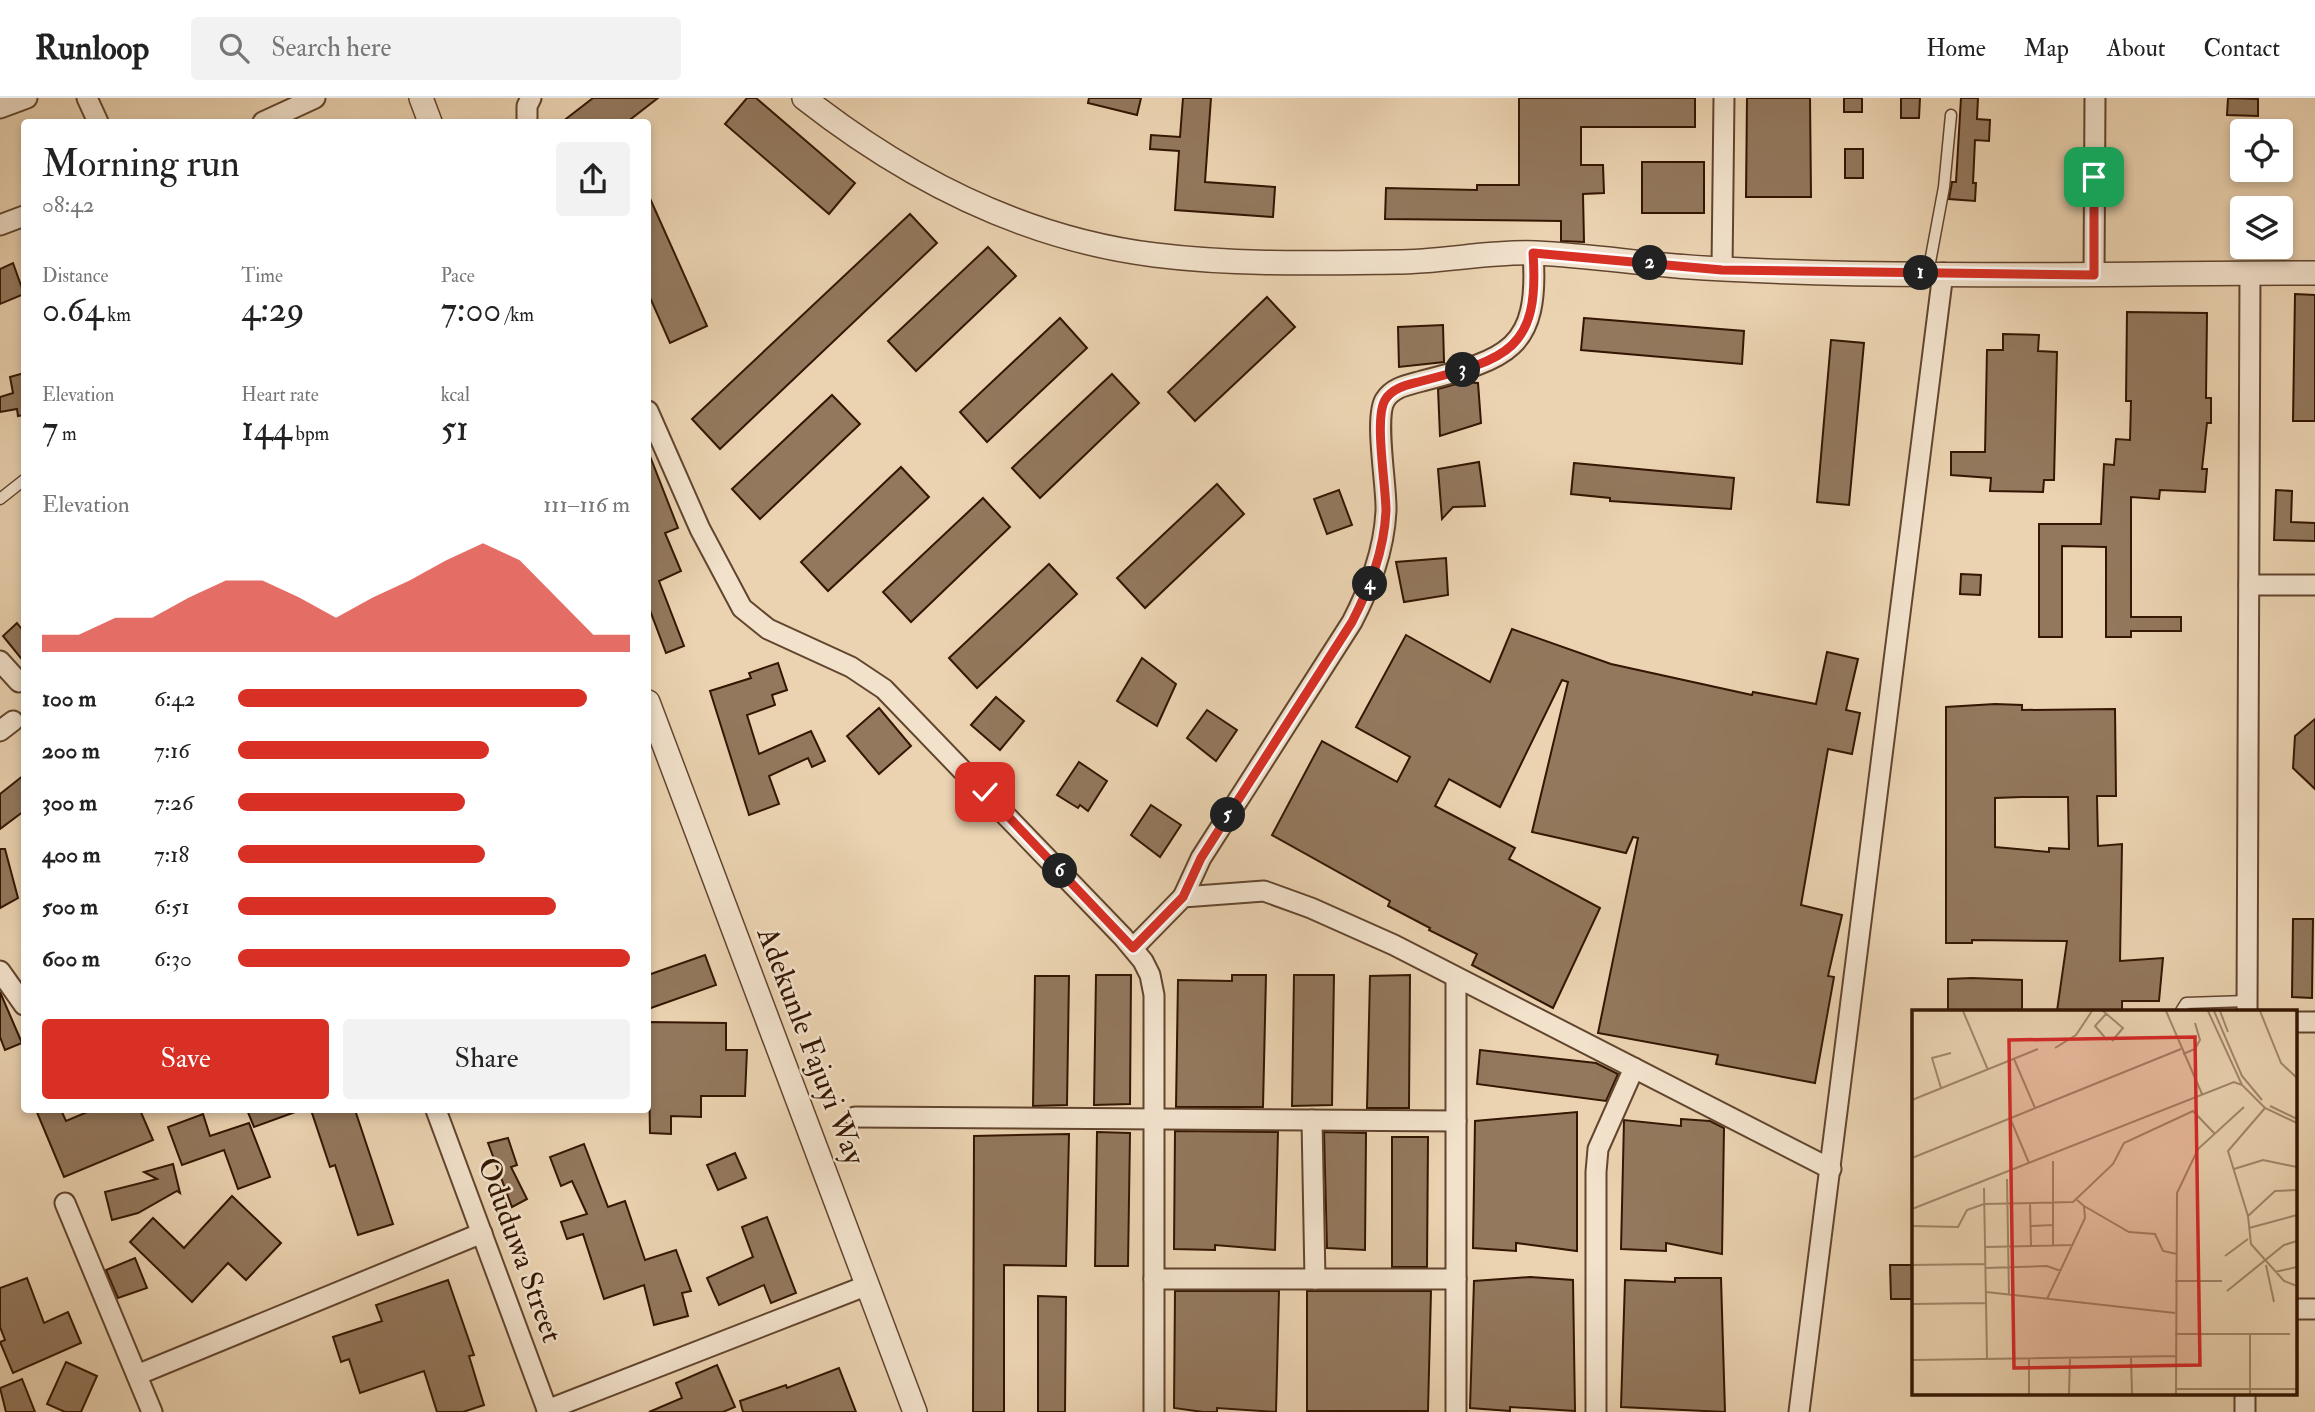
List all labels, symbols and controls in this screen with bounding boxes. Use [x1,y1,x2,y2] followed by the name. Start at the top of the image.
[191,17,681,80] search box
[35,28,149,69] text: Runloop
[215,29,253,67] icon: search
[271,32,391,64] text: Search here
[1926,33,1986,64] text: Home
[2024,33,2069,64] text: Map
[2107,33,2166,64] text: About
[2204,33,2280,64] text: Contact
[2230,119,2293,259] map controls
[2230,119,2293,182] button: locate
[42,140,240,188] text: Morning run
[556,142,630,216] button: share
[2064,147,2124,207] pin
[2075,158,2113,196] icon: arrive
[42,190,94,219] text: 08:42
[2230,196,2293,259] button: layers
[1632,246,1668,280] pin: 2
[1645,250,1654,274] text: 2
[1904,256,1938,290] pin: 1
[1917,260,1924,284] text: 1
[42,264,108,288] text: Distance
[241,264,283,288] text: Time
[441,264,475,288] text: Pace
[42,288,103,332] text: 0.64
[241,288,305,332] text: 4:29
[441,288,501,332] text: 7:00
[103,303,131,327] text: km
[501,303,534,327] text: /km
[1446,352,1480,388] pin: 3
[1459,357,1466,381] text: 3
[42,383,114,407] text: Elevation
[241,383,319,407] text: Heart rate
[441,383,470,407] text: kcal
[42,407,58,451] text: 7
[241,407,292,451] text: 144
[441,407,469,451] text: 51
[58,422,77,446] text: m
[292,422,329,446] text: bpm
[42,490,130,519] text: Elevation
[543,490,630,519] text: 111–116 m
[1352,566,1388,602] pin: 4
[1364,571,1375,595] text: 4
[42,684,96,713] text: 100 m
[154,684,195,713] text: 6:42
[42,736,100,765] text: 200 m
[154,736,190,765] text: 7:16
[955,762,1015,822] pin
[966,773,1004,811] icon: check
[42,788,97,817] text: 300 m
[154,788,194,817] text: 7:26
[1210,798,1246,832] pin: 5
[1223,802,1232,826] text: 5
[42,840,101,869] text: 400 m
[154,840,189,869] text: 7:18
[1042,854,1078,888] pin: 6
[1055,858,1064,882] text: 6
[42,892,98,921] text: 500 m
[154,892,190,921] text: 6:51
[748,921,874,1171] street label: Adekunle Fajuyi Way
[42,944,100,973] text: 600 m
[154,944,192,973] text: 6:30
[1912,1010,2298,1394] inset map
[42,1019,329,1099] button: Save
[343,1019,630,1099] button: Share
[469,1152,571,1348] street label: Oduduwa Street

